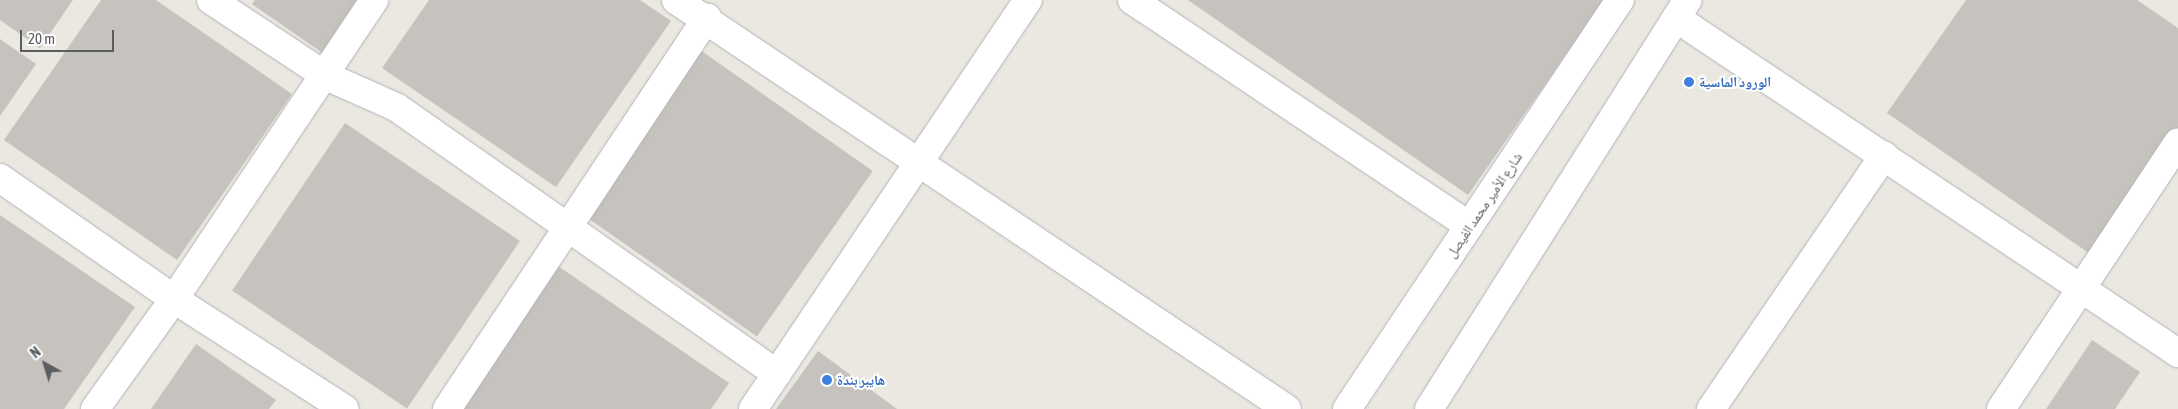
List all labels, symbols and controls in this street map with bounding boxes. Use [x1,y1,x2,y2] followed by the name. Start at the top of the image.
[22,20,116,52] scale bar
[28,30,55,47] text: 20 m
[1699,74,1771,90] place label: الورود الماسية
[1683,76,1695,88] marker: الورود الماسية
[1442,149,1526,261] street label: شارع الأمير محمد الفيصل
[20,339,70,389] north arrow
[27,344,44,361] text: N
[837,372,885,388] place label: هايبر بندة
[821,374,833,386] marker: هايبر بندة

